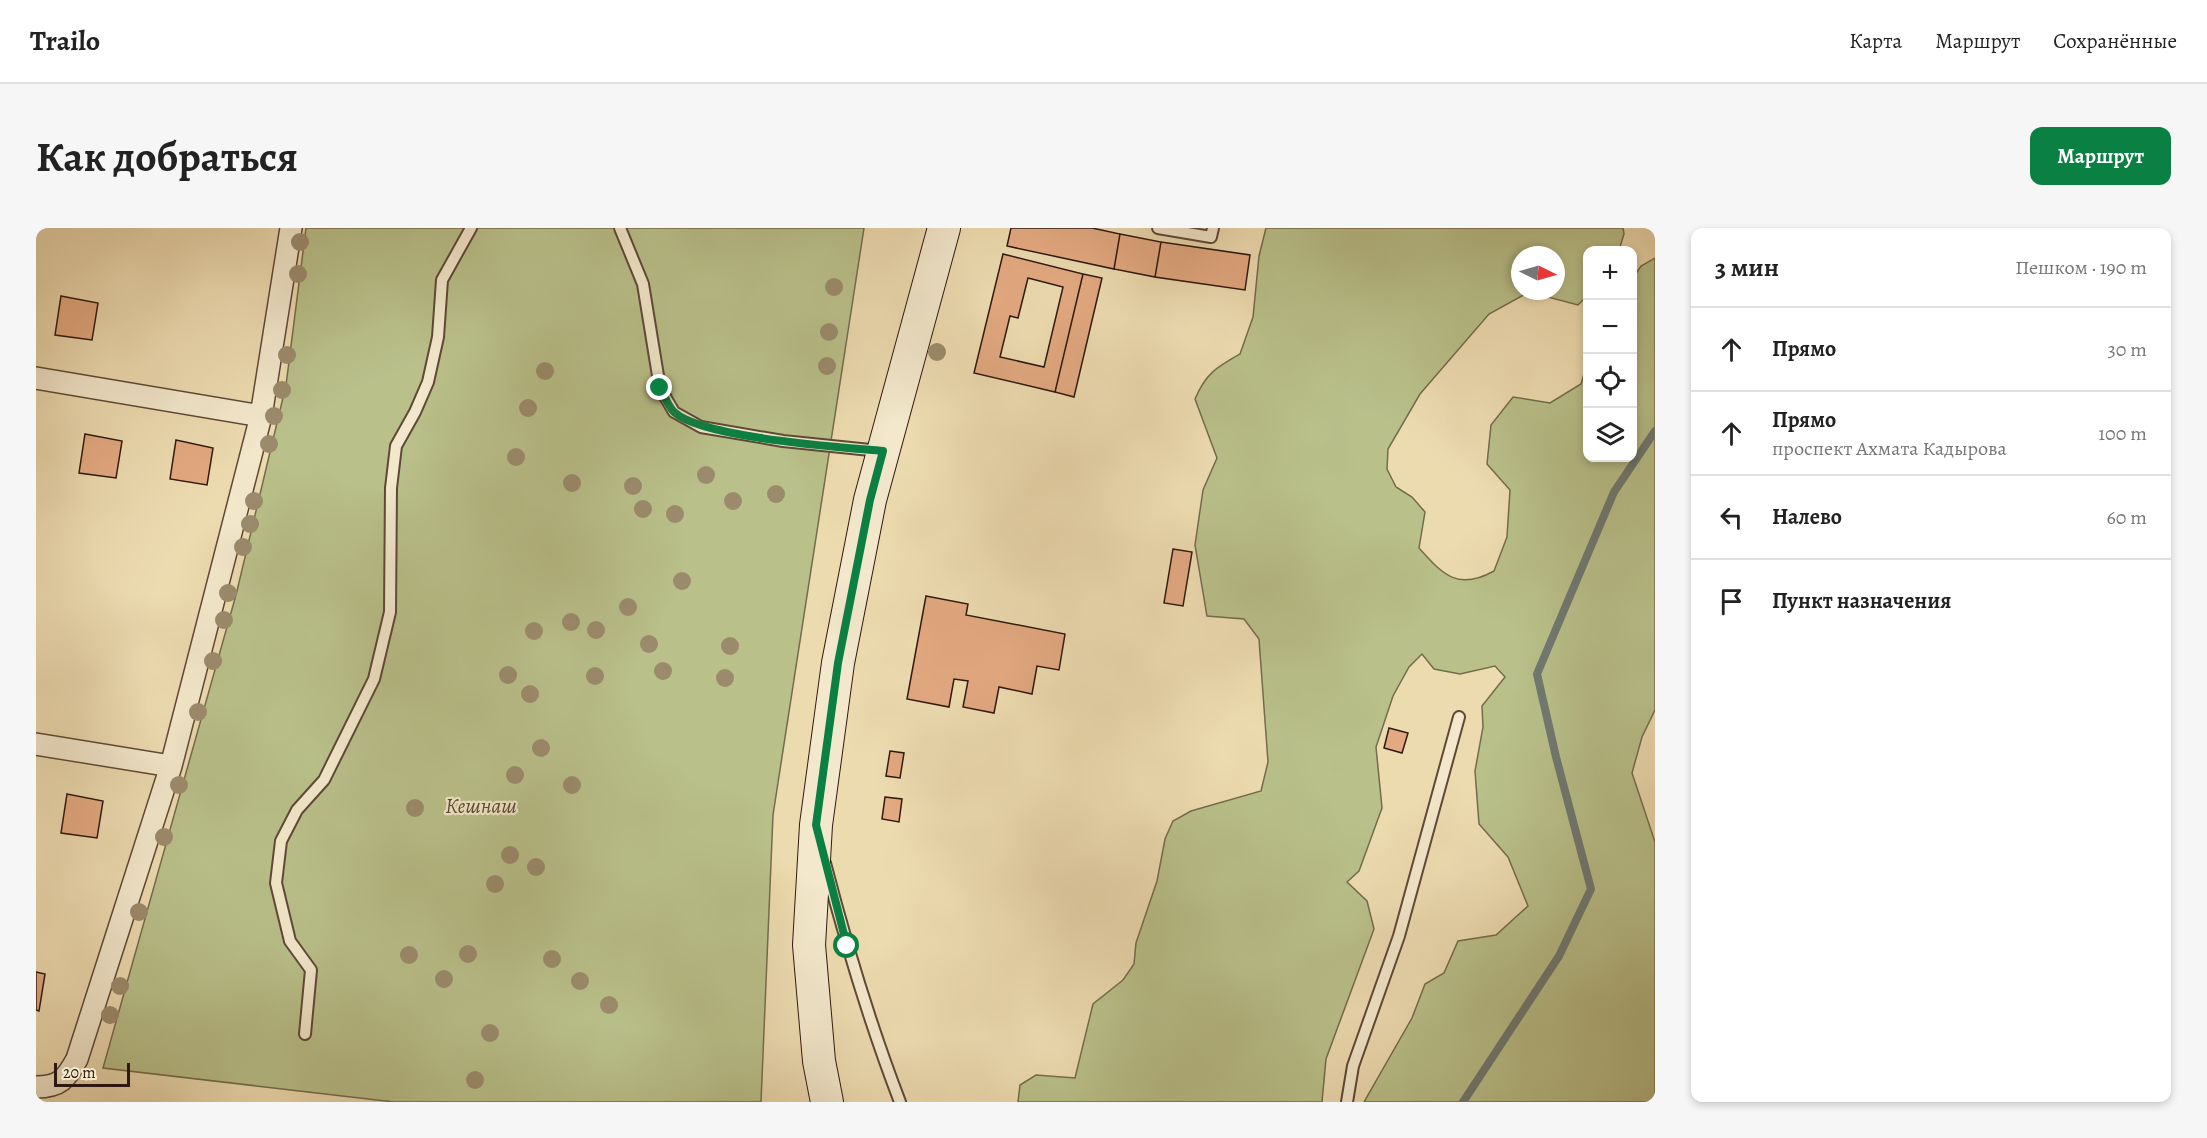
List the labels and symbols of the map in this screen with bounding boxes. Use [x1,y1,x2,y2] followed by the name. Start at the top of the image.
[1511,246,1565,300] north arrow
[646,374,672,400] route end
[445,792,517,820] park label: Кешнаш
[833,932,859,958] route start
[54,1060,130,1088] scale bar

